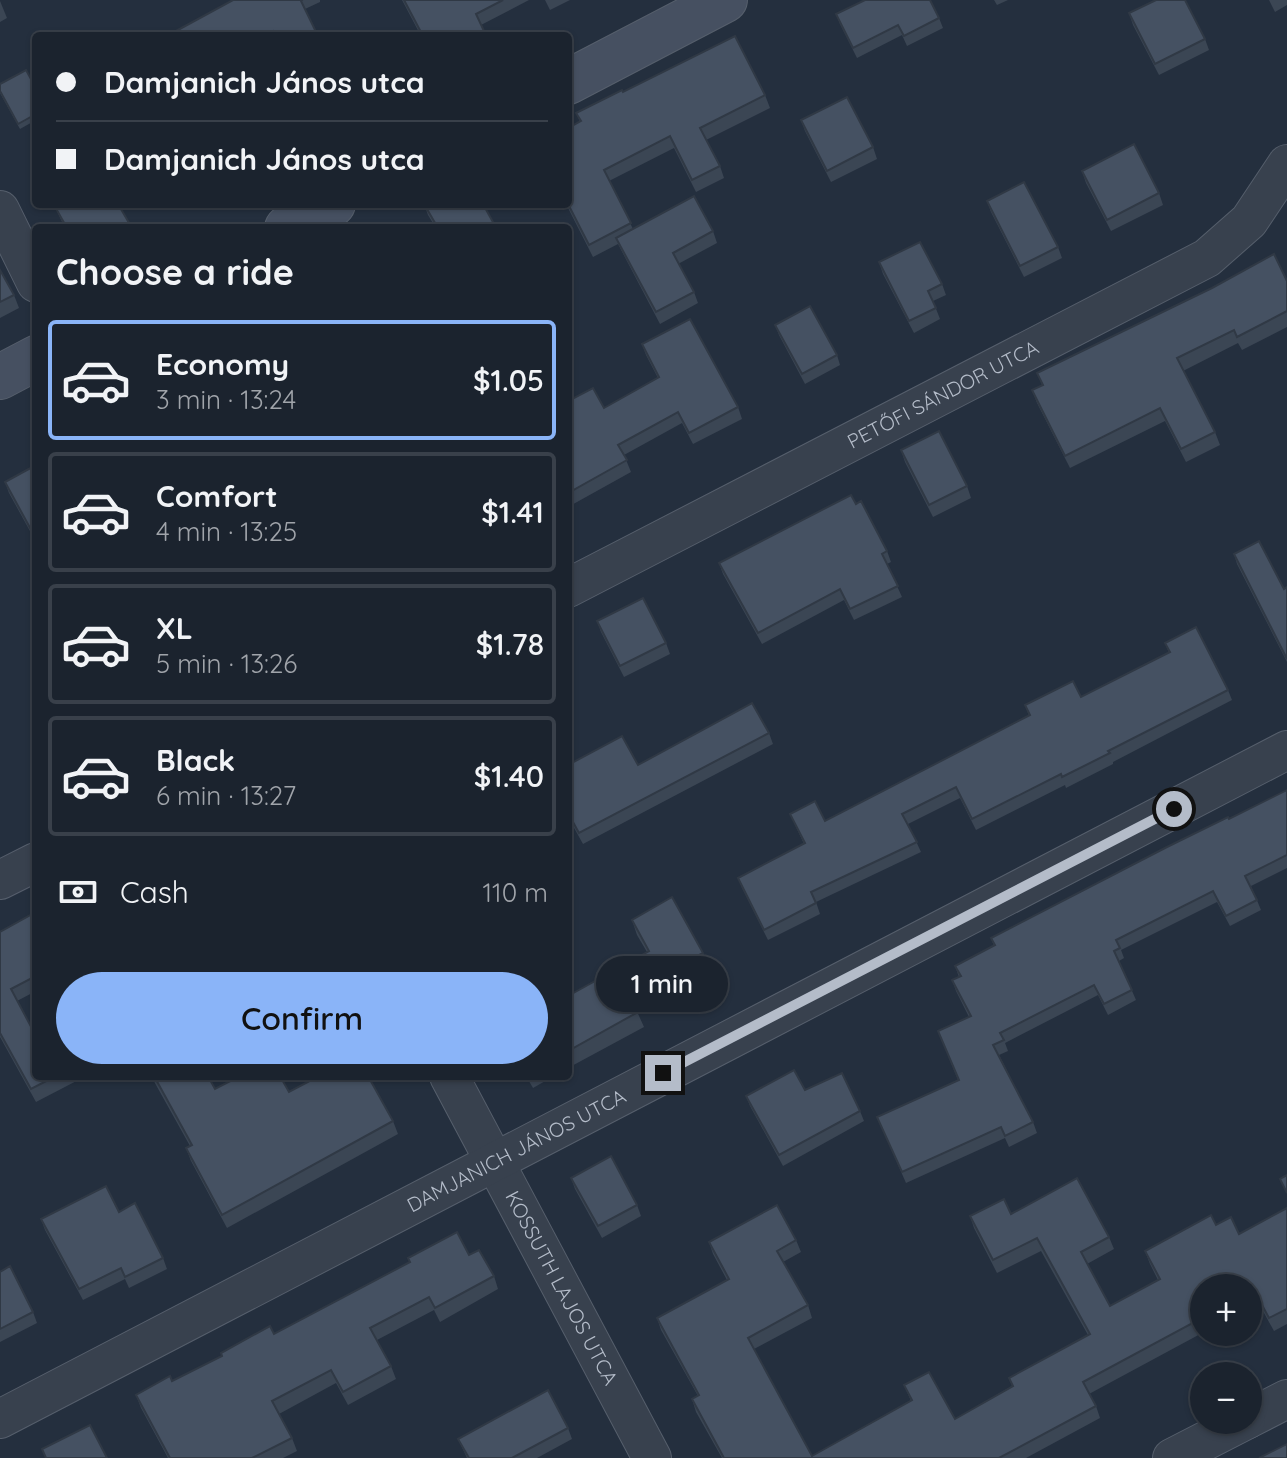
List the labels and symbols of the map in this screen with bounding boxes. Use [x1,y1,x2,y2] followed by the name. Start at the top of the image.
[843,334,1043,454] street label: PETŐFI SÁNDOR UTCA
[1156,791,1192,827] route start
[597,957,729,1013] callout: 1 min
[645,1055,681,1091] route end
[402,1083,630,1217] street label: DAMJANICH JÁNOS UTCA
[500,1186,624,1389] street label: KOSSUTH LAJOS UTCA

